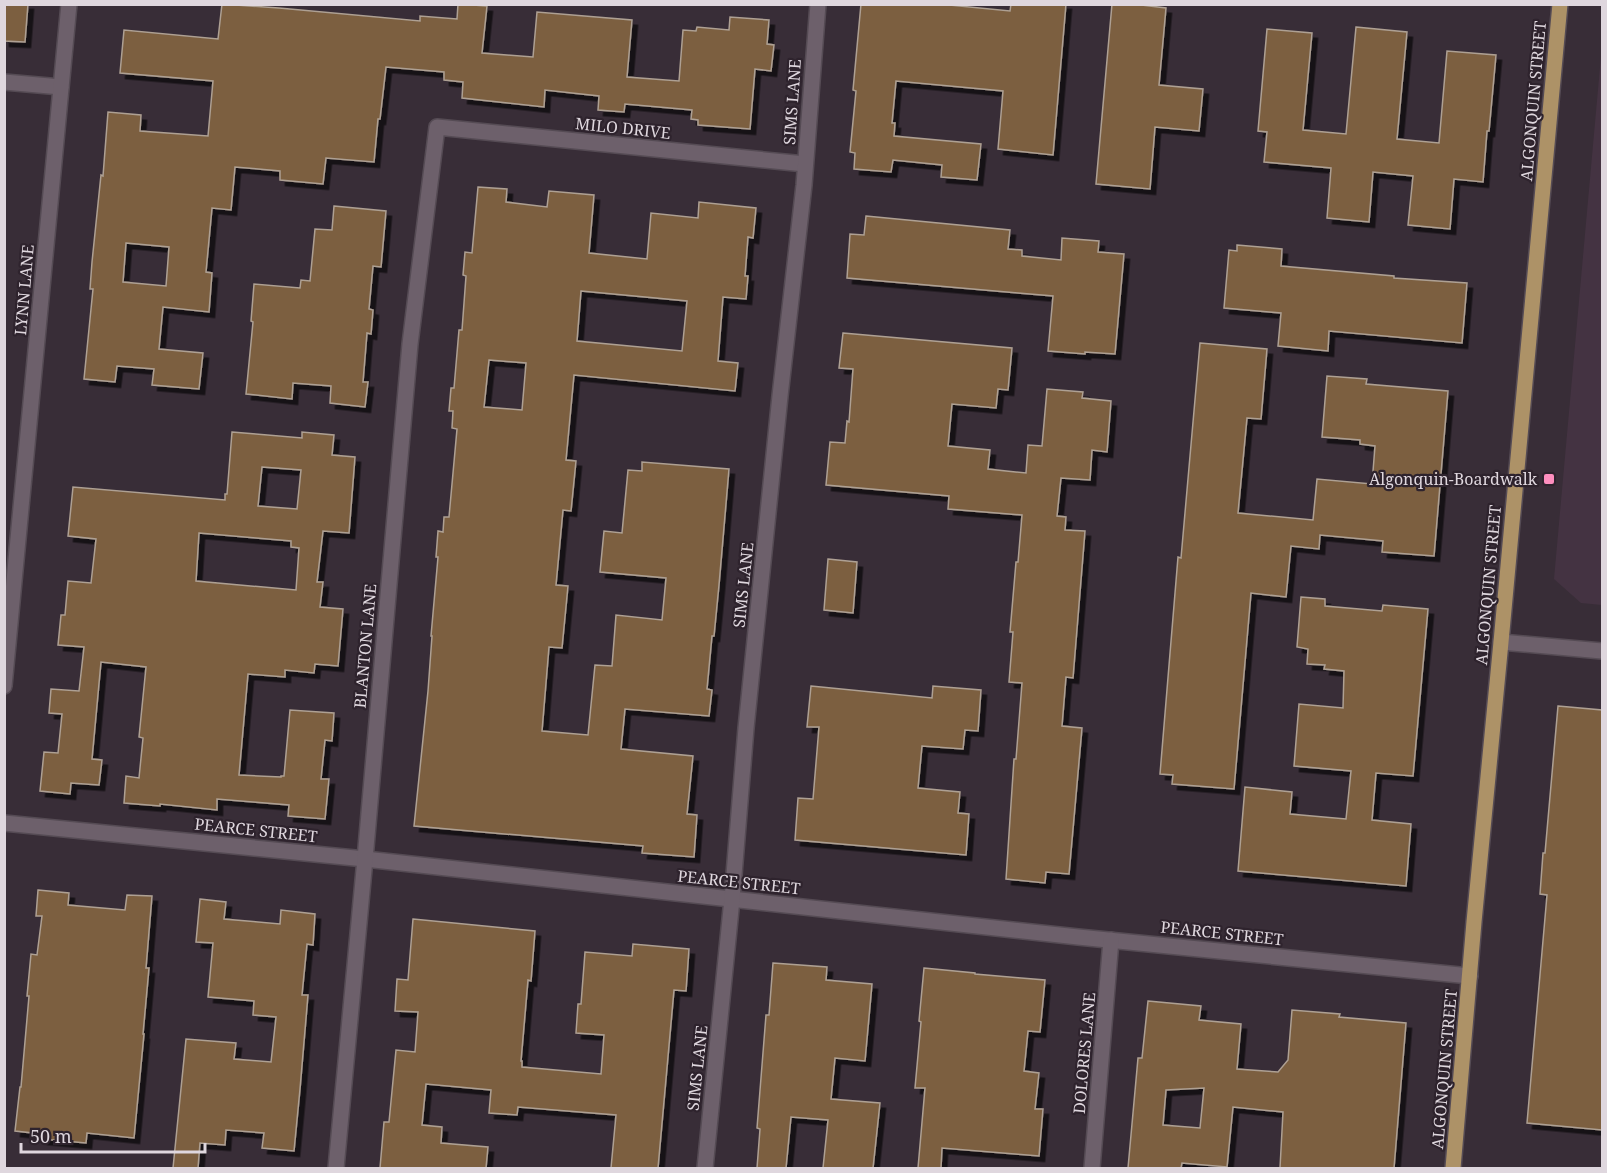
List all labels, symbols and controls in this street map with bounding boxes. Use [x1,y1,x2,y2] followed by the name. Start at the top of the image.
[1515,20,1551,182] street label: ALGONQUIN STREET
[778,58,806,146] street label: SIMS LANE
[574,112,672,144] street label: MILO DRIVE
[9,244,39,336] street label: LYNN LANE
[1369,468,1538,490] place label: Algonquin-Boardwalk
[1542,472,1556,486] marker: Algonquin-Boardwalk
[1470,504,1506,666] street label: ALGONQUIN STREET
[728,541,758,629] street label: SIMS LANE
[349,583,381,709] street label: BLANTON LANE
[193,813,319,847] street label: PEARCE STREET
[676,865,802,899] street label: PEARCE STREET
[1159,916,1285,950] street label: PEARCE STREET
[1426,988,1462,1150] street label: ALGONQUIN STREET
[1068,991,1100,1115] street label: DOLORES LANE
[682,1024,712,1112] street label: SIMS LANE
[21,1116,206,1154] scale bar
[30,1124,72,1148] text: 50 m

